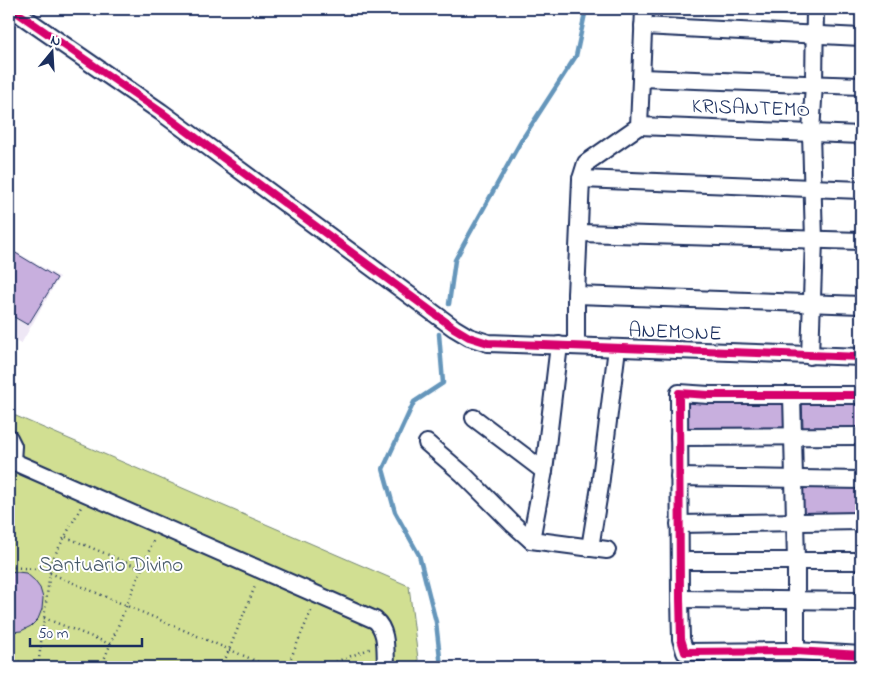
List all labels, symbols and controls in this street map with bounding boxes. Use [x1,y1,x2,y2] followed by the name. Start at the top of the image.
[28,28,78,78] north arrow
[48,30,63,53] text: N
[691,92,811,126] street label: KRISANTEMO
[628,316,722,350] street label: ANEMONE
[39,551,183,581] park label: Santuario Divino
[30,616,142,648] scale bar
[38,623,69,645] text: 50 m

